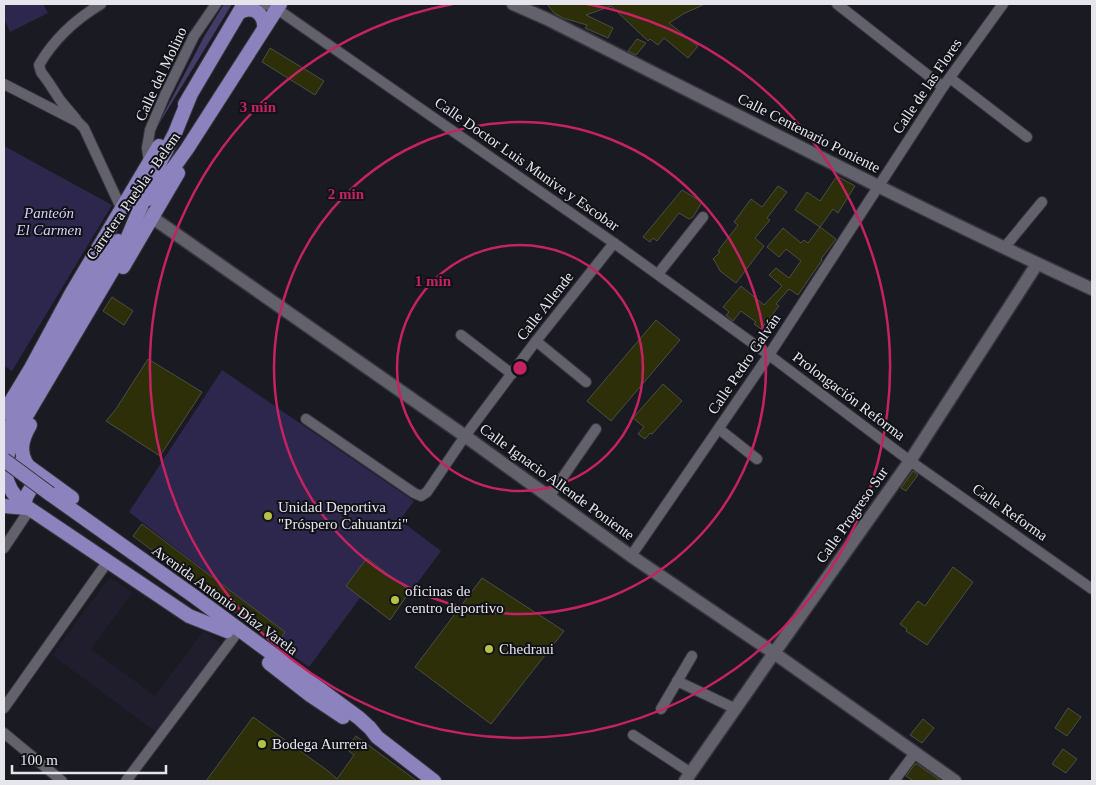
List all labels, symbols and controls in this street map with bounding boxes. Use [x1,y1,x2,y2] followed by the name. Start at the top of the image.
[132,25,190,123] street label: Calle del Molino
[889,35,965,137] street label: Calle de las Flores
[735,90,883,176] street label: Calle Centenario Poniente
[432,94,622,234] street label: Calle Doctor Luis Munive y Escobar
[240,99,277,115] text: 3 min
[83,129,183,263] street label: Carretera Puebla - Belem
[328,186,365,202] text: 2 min
[15,205,82,238] park label: Panteón El Carmen
[513,268,577,343] street label: Calle Allende
[415,273,452,289] text: 1 min
[705,310,784,417] street label: Calle Pedro Galván
[790,349,908,444] street label: Prolongación Reforma
[511,359,529,377] centre of rings
[477,421,638,544] street label: Calle Ignacio Allende Poniente
[813,464,891,566] street label: Calle Progreso Sur
[969,480,1051,544] street label: Calle Reforma
[278,499,408,532] place label: Unidad Deportiva "Próspero Cahuantzi"
[262,510,274,522] marker: Unidad Deportiva "Próspero Cahuantzi"
[149,542,301,658] street label: Avenida Antonio Díaz Varela
[405,583,504,616] place label: oficinas de centro deportivo
[389,594,401,606] marker: oficinas de centro deportivo
[499,641,554,657] place label: Chedraui
[483,643,495,655] marker: Chedraui
[272,736,368,752] place label: Bodega Aurrera
[256,738,268,750] marker: Bodega Aurrera
[12,742,166,774] scale bar
[20,752,58,768] text: 100 m

